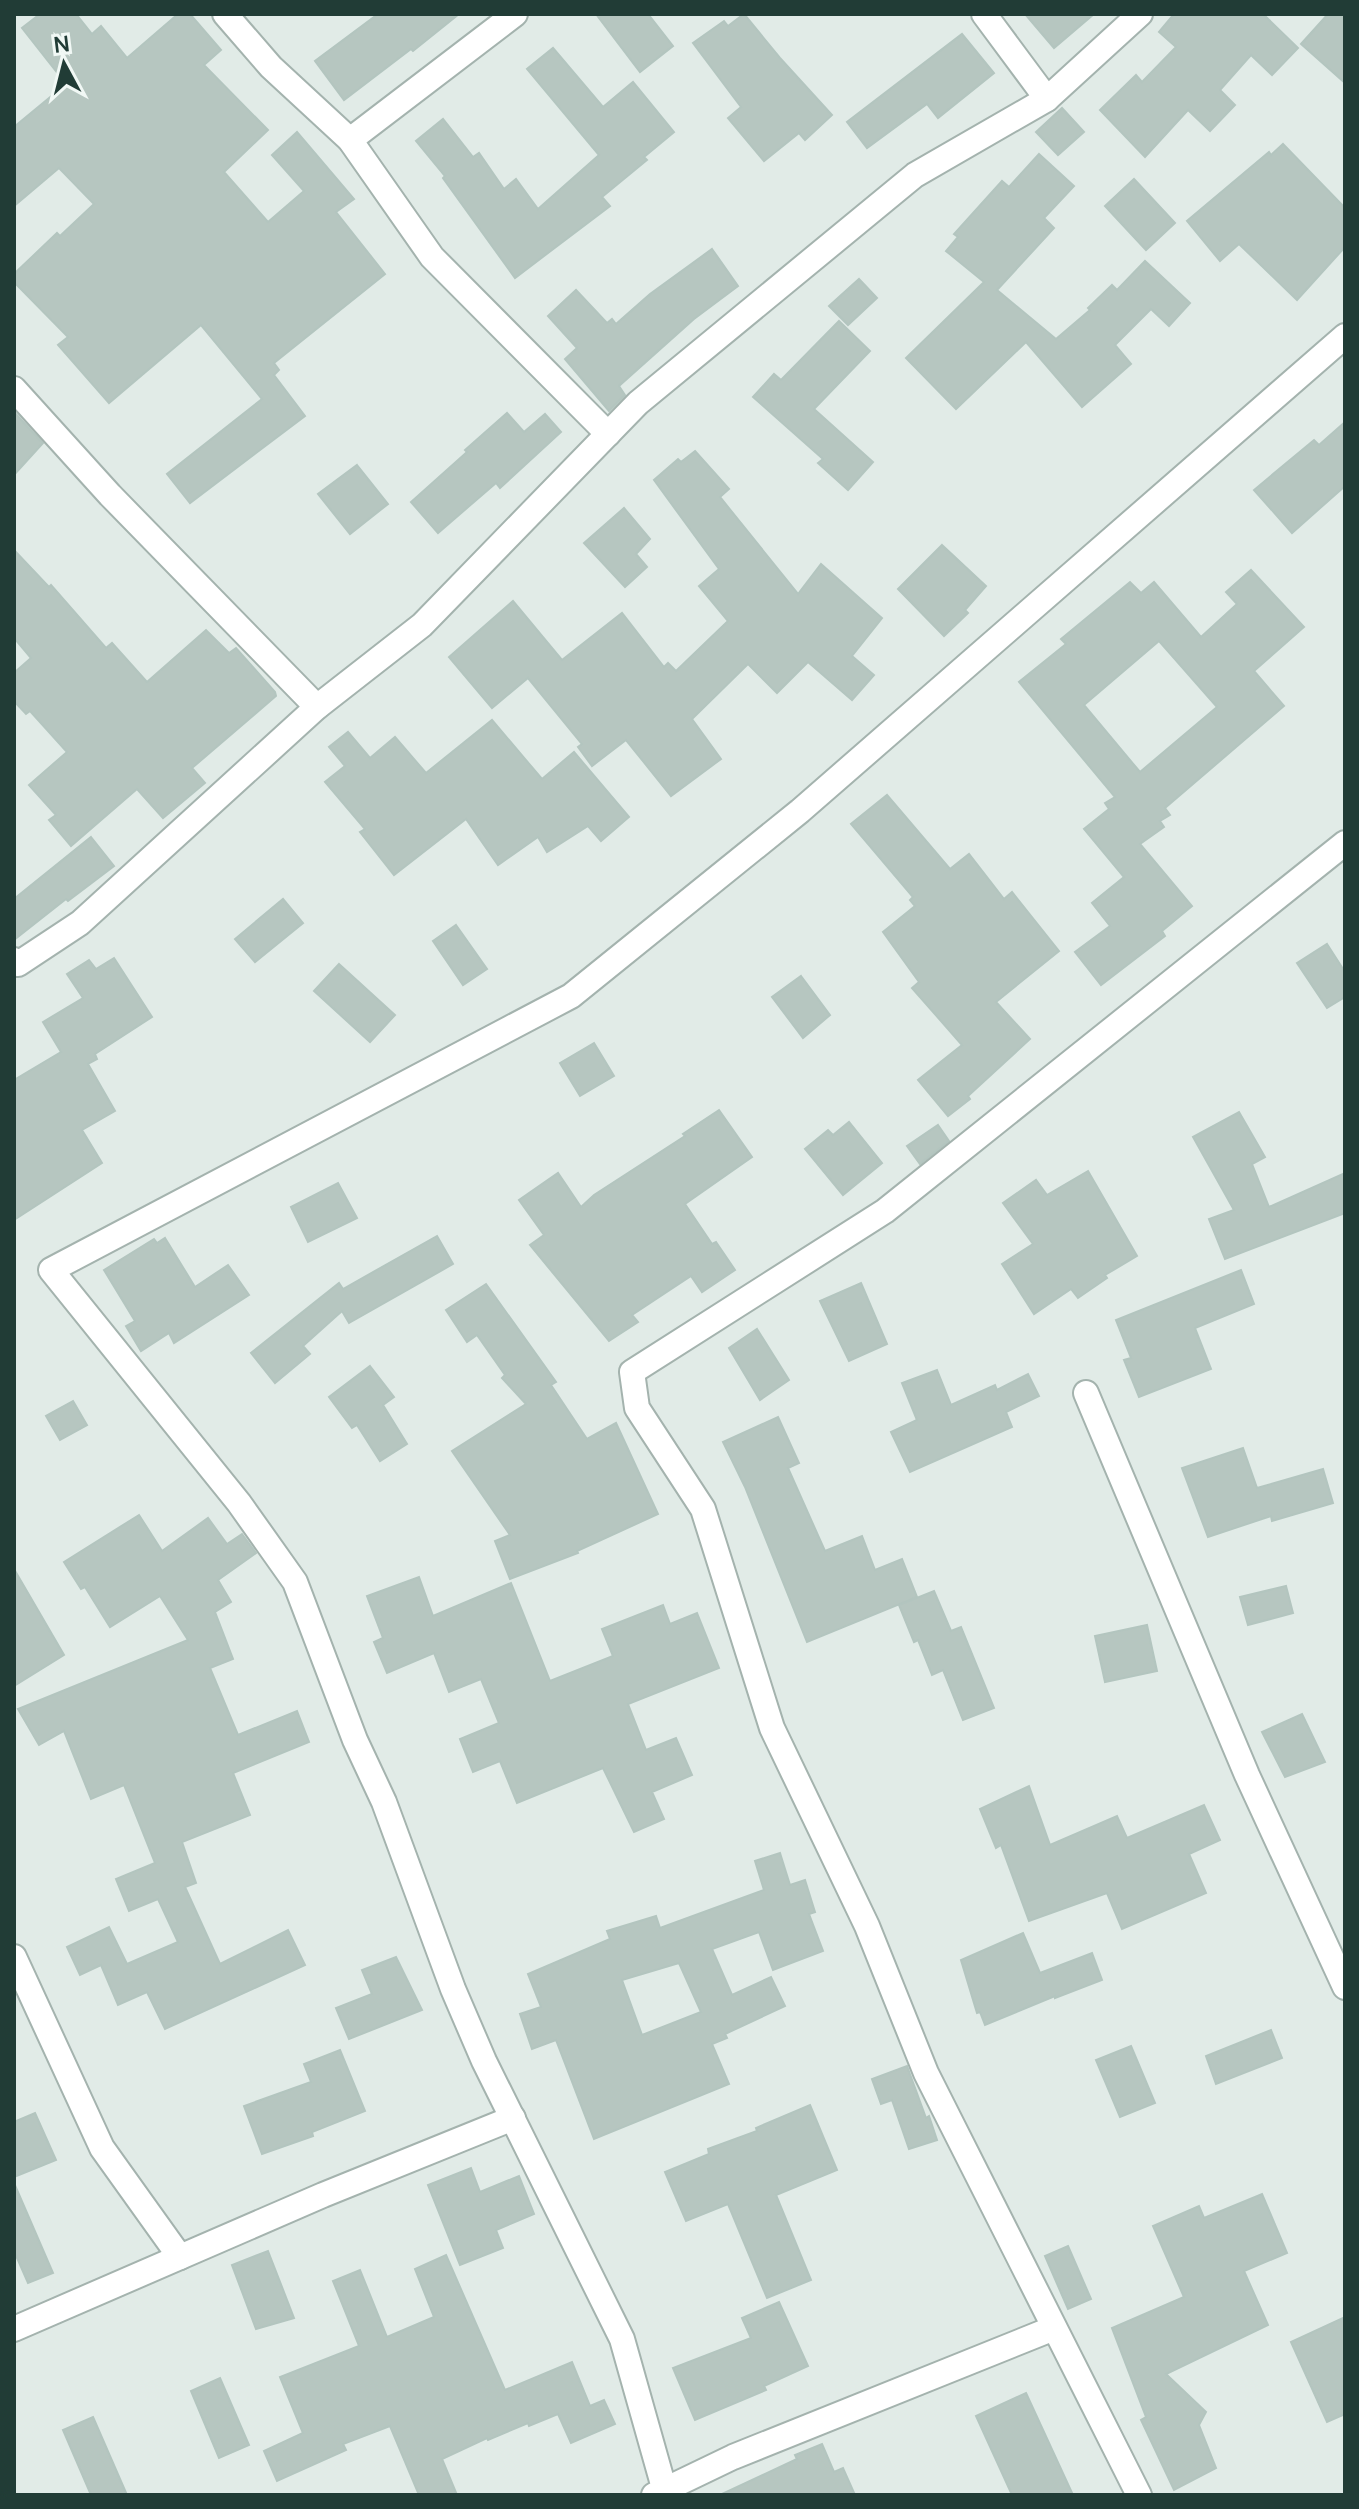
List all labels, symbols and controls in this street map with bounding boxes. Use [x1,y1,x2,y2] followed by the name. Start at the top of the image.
[24,24,104,104] north arrow
[52,28,71,60] text: N

